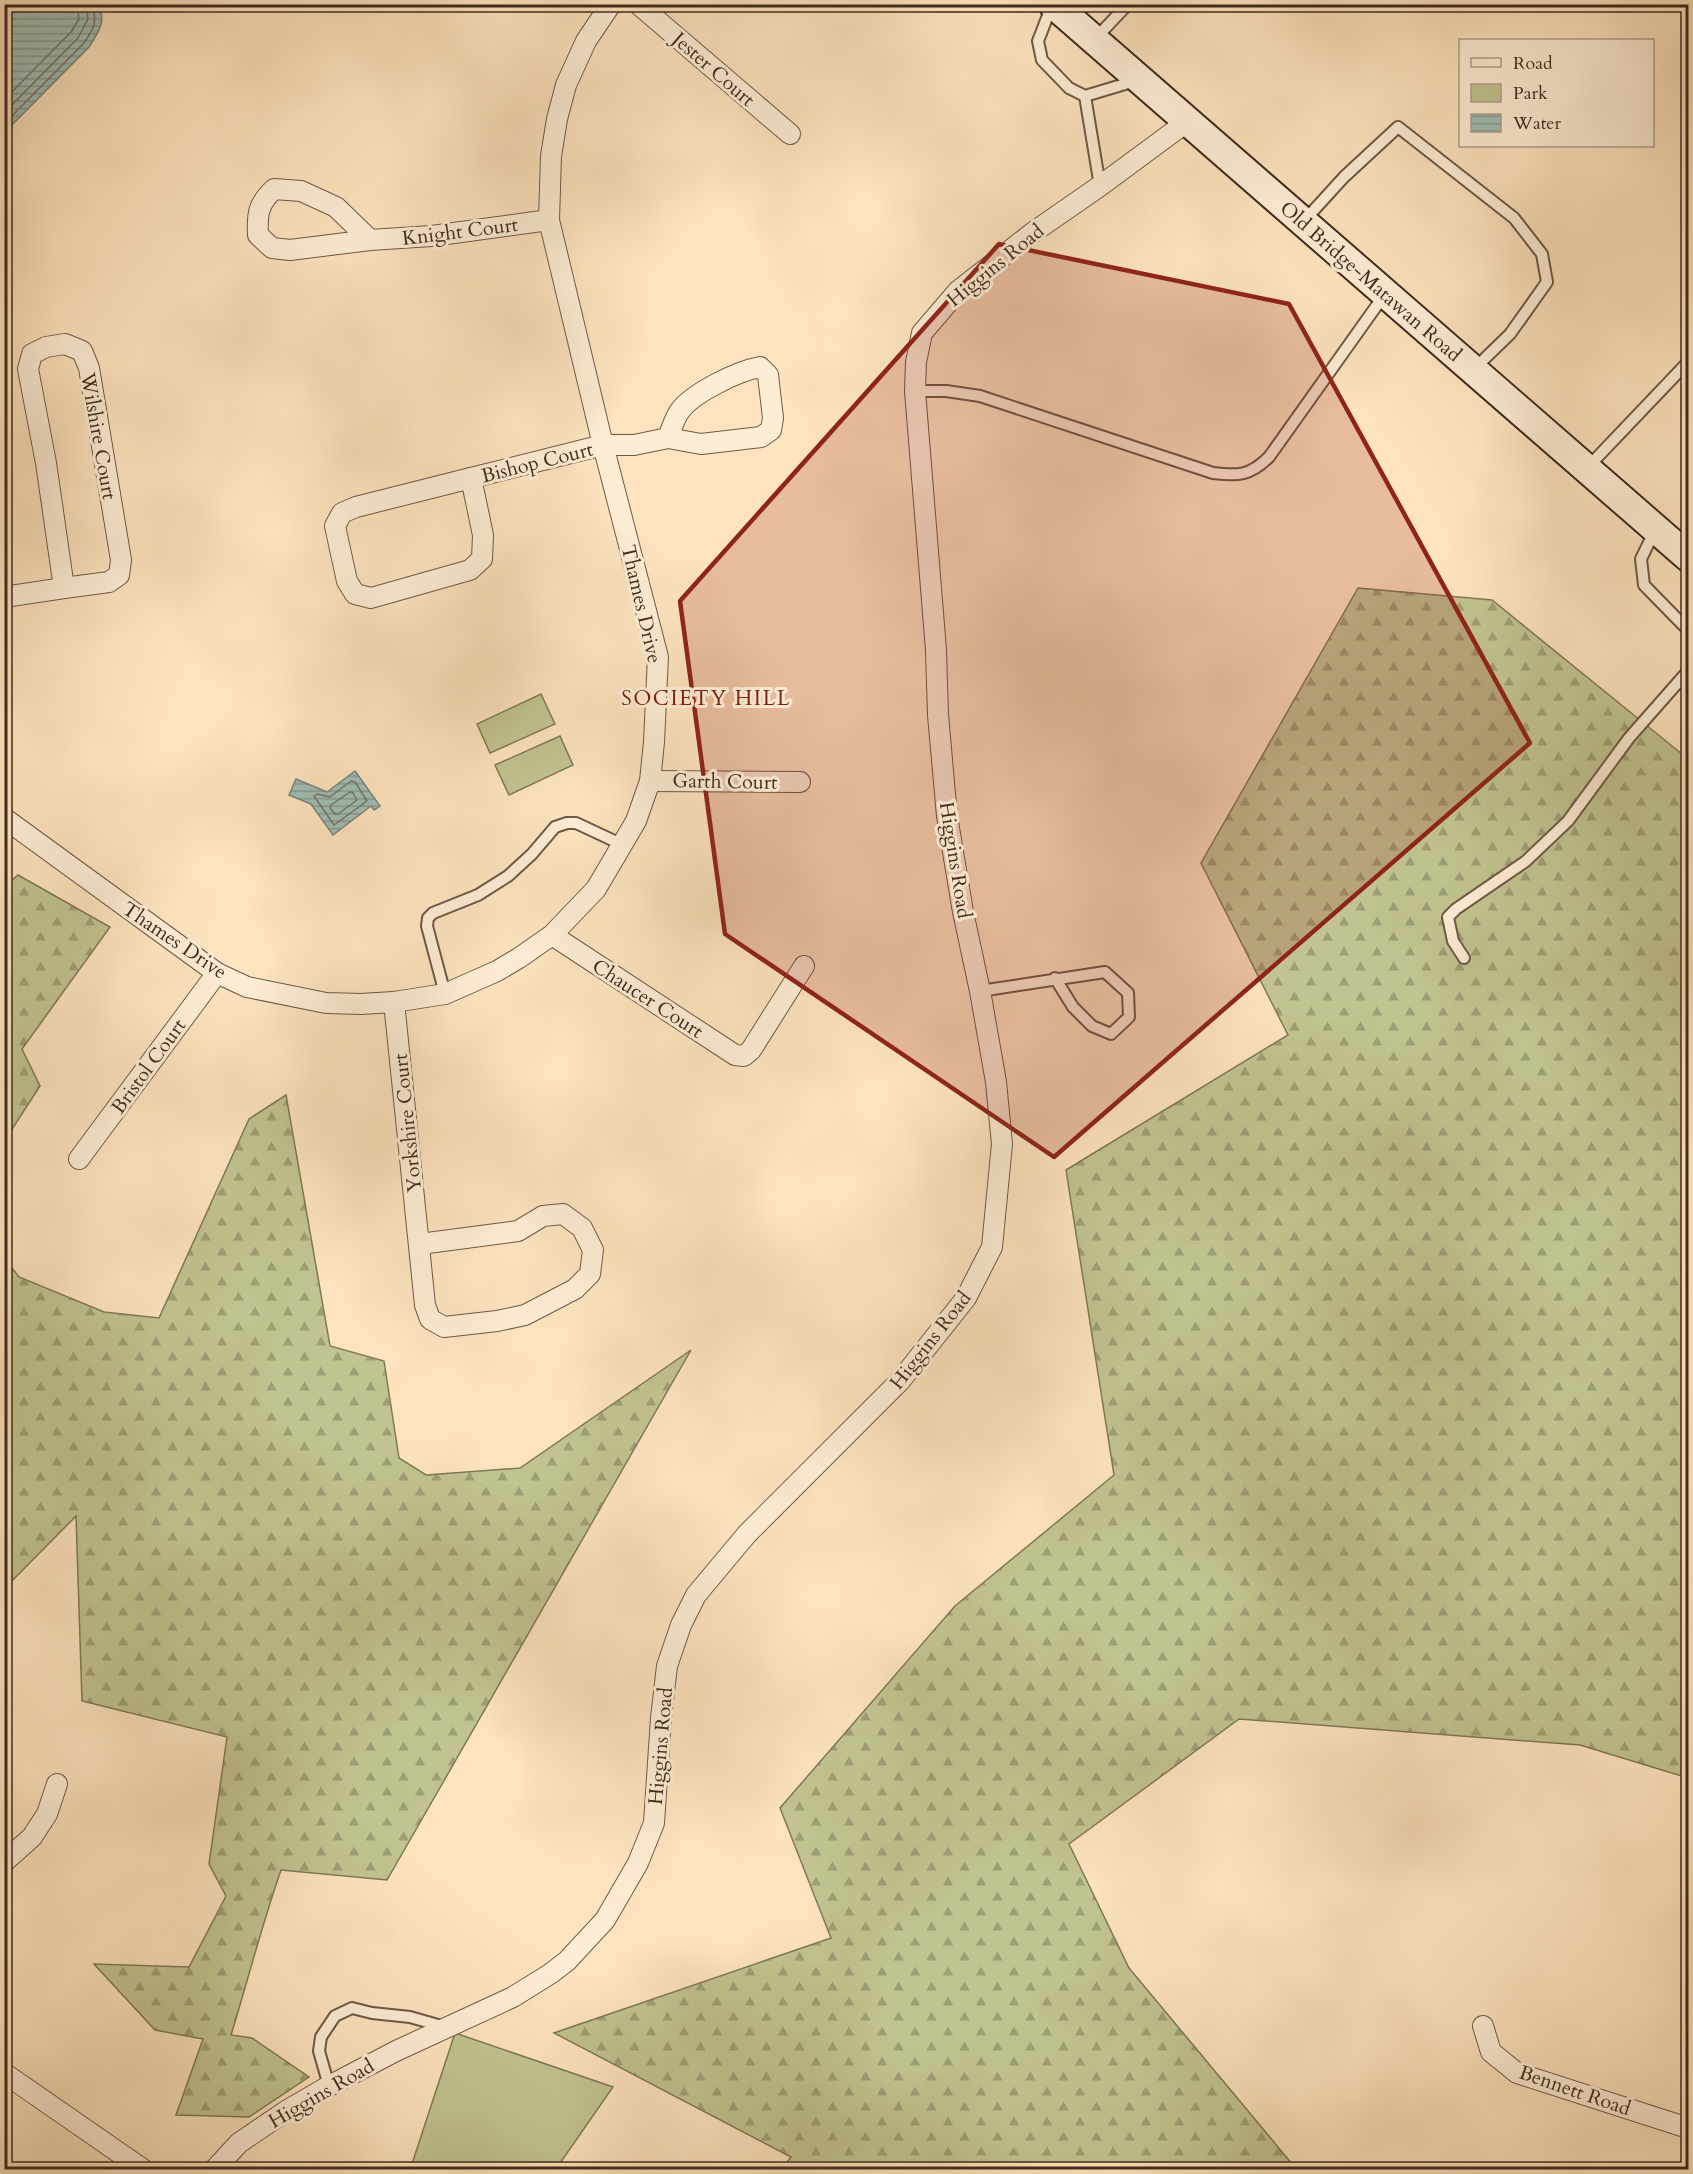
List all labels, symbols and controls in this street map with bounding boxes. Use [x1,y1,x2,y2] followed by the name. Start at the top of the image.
[664,24,761,113] street label: Jester Court
[1459,39,1654,147] legend
[1513,51,1553,76] text: Road
[1513,81,1548,106] text: Park
[1512,111,1562,136] text: Water
[1274,195,1468,368] street label: Old Bridge-Matawan Road
[401,211,520,252] street label: Knight Court
[941,218,1050,313] street label: Higgins Road
[74,369,123,502] street label: Wilshire Court
[478,435,597,489] street label: Bishop Court
[615,542,668,666] street label: Thames Drive
[621,684,791,713] district label: SOCIETY HILL
[672,767,778,796] street label: Garth Court
[933,800,978,921] street label: Higgins Road
[117,895,232,985] street label: Thames Drive
[587,952,709,1045] street label: Chaucer Court
[105,1013,192,1119] street label: Bristol Court
[387,1052,428,1194] street label: Yorkshire Court
[883,1285,978,1395] street label: Higgins Road
[642,1686,679,1806] street label: Higgins Road
[263,2052,379,2135] street label: Higgins Road
[1515,2059,1635,2122] street label: Bennett Road

